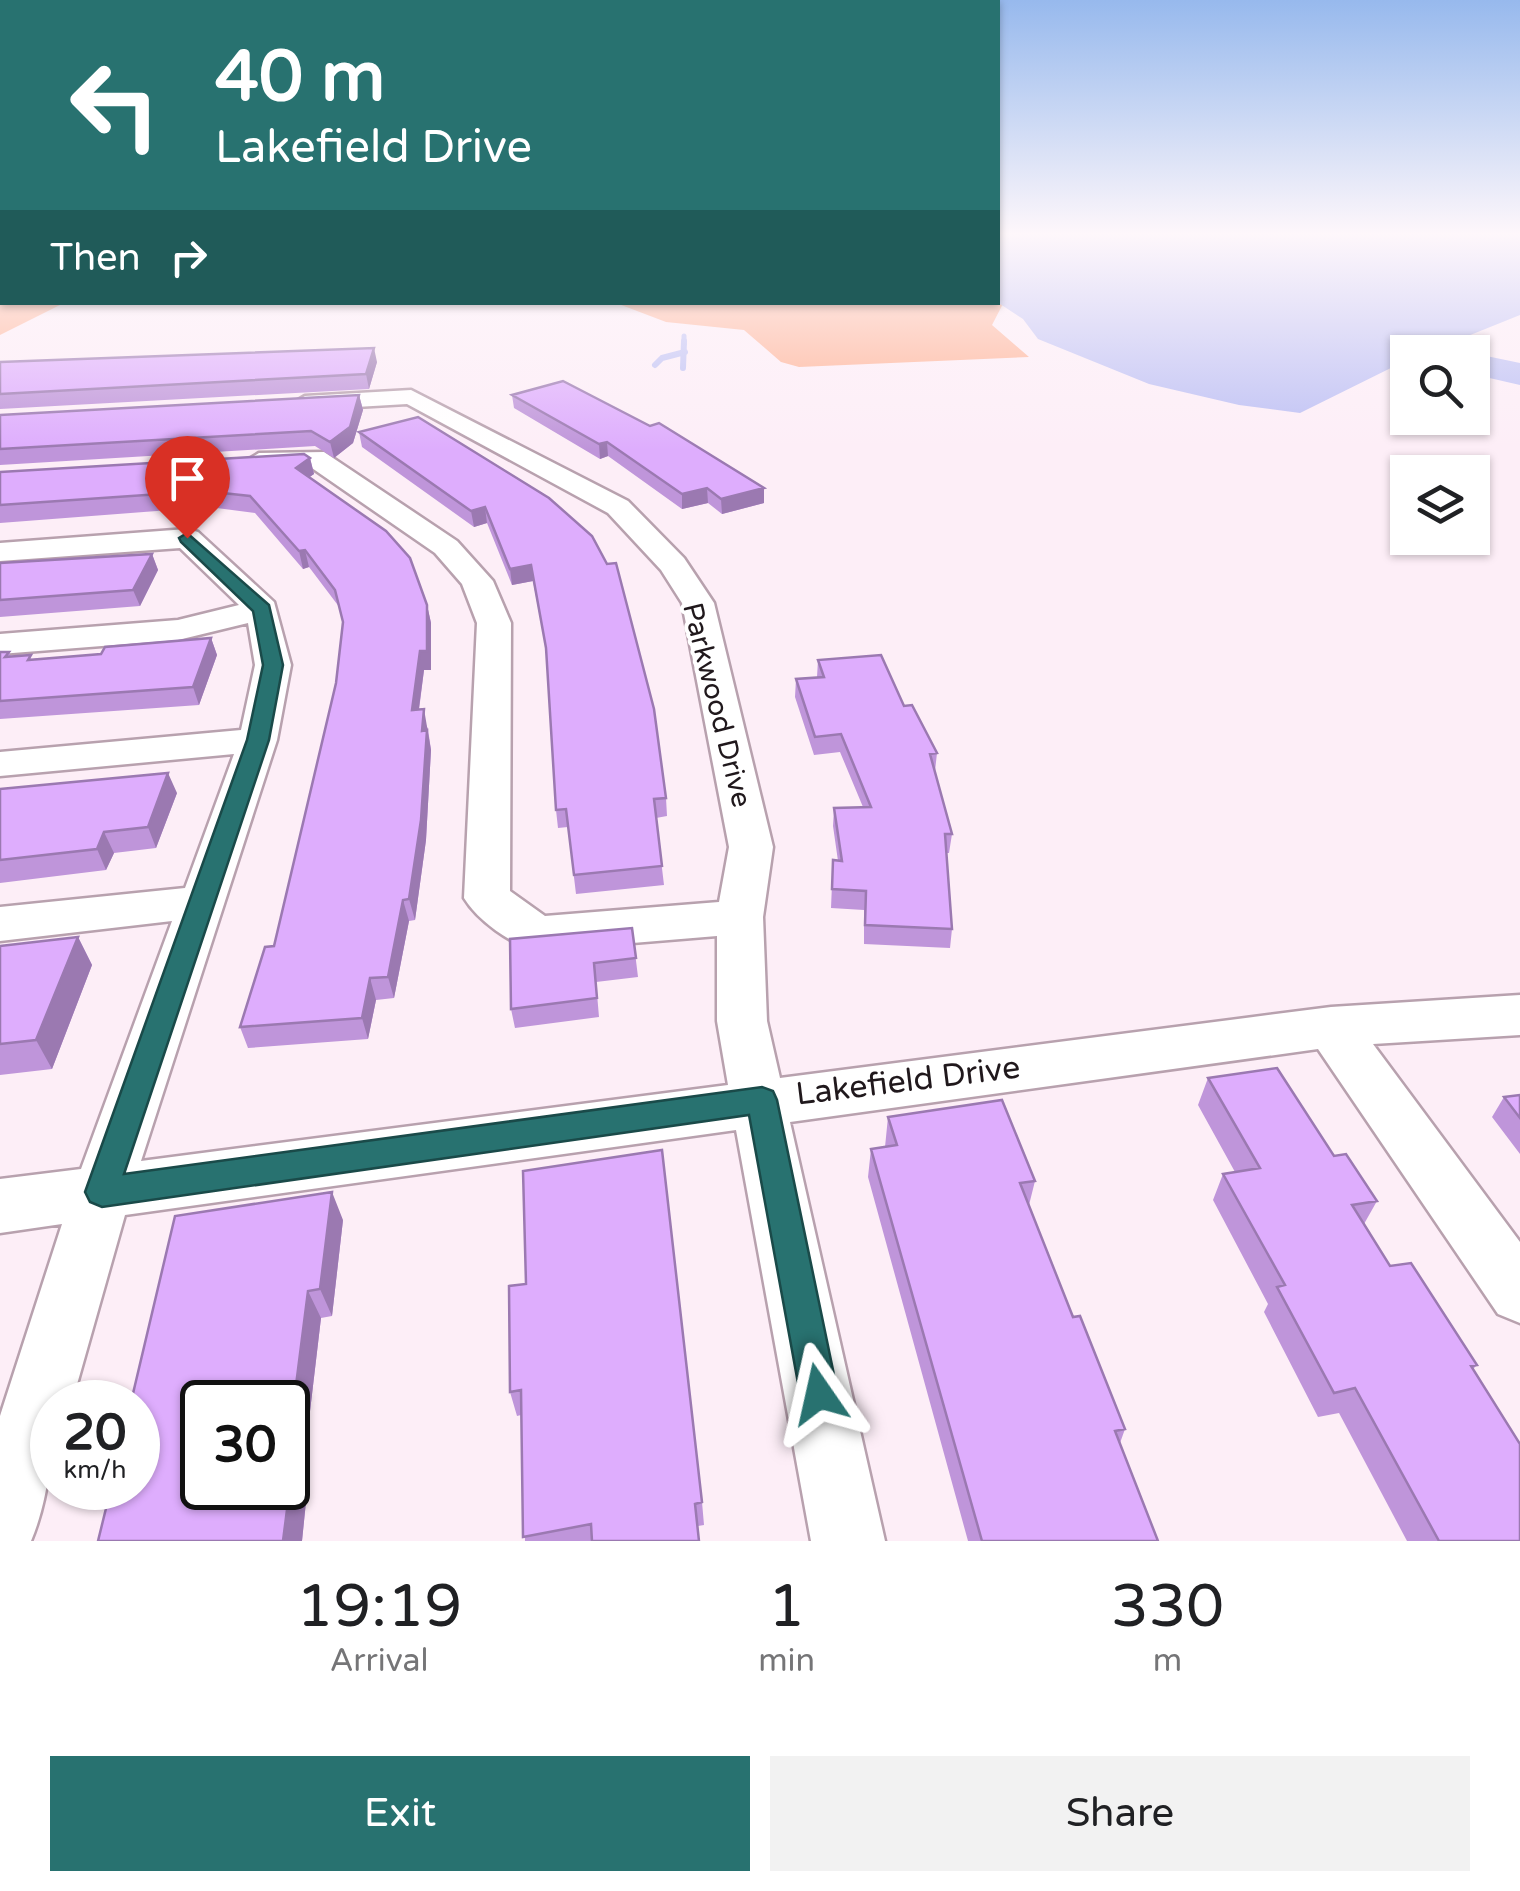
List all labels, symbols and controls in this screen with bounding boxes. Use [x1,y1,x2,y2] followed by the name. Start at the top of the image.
[215,36,385,120] text: 40 m
[50,40,180,170] icon: left
[215,121,532,175] text: Lakefield Drive
[161,230,216,285] icon: right
[50,235,141,281] text: Then
[1390,335,1490,555] map controls
[1390,335,1490,435] button: search
[145,436,230,539] pin
[160,451,215,506] icon: arrive
[1390,455,1490,555] button: layers
[675,599,759,811] street label: Parkwood Drive
[794,1048,1022,1114] street label: Lakefield Drive
[767,1342,871,1446] position arrow
[180,1380,310,1510] speed limit sign: 30
[64,1403,126,1463] text: 20
[64,1455,126,1485] text: km/h
[296,1571,462,1643] text: 19:19
[768,1571,805,1643] text: 1
[1111,1571,1224,1643] text: 330
[330,1642,429,1680] text: Arrival
[758,1642,815,1680] text: min
[1153,1642,1182,1680] text: m
[50,1756,750,1871] button: Exit
[770,1756,1470,1871] button: Share

